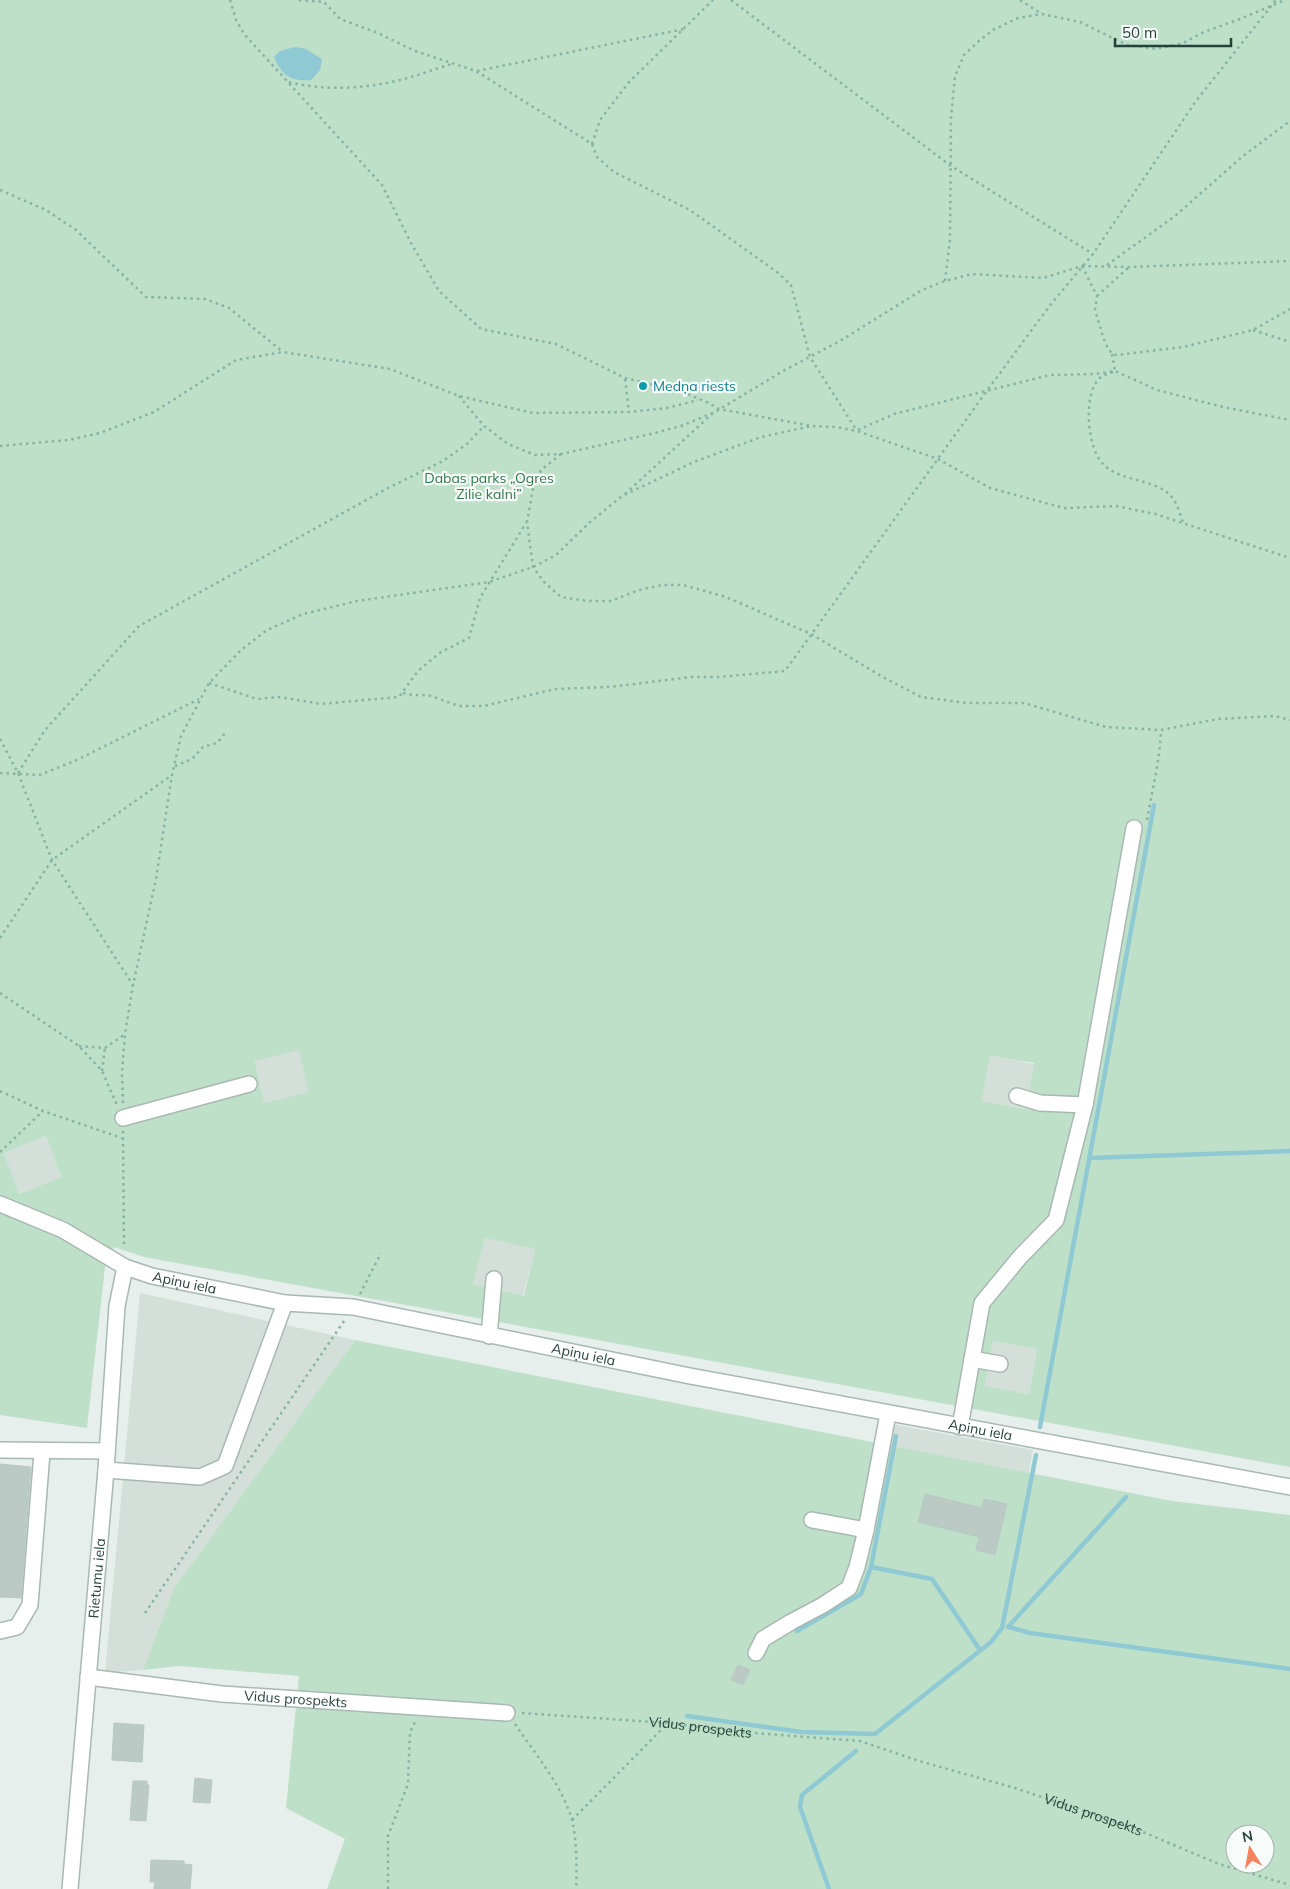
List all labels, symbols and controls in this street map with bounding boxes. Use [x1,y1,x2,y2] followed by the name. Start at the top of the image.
[1115,15,1231,47] scale bar
[1122,23,1157,42] text: 50 m
[653,377,736,395] place label: Medņa riests
[637,380,649,392] marker: Medņa riests
[424,469,554,503] park label: Dabas parks „Ogres Zilie kalni”
[151,1267,218,1298] street label: Apiņu iela
[550,1339,617,1370] street label: Apiņu iela
[947,1415,1014,1444] street label: Apiņu iela
[84,1537,109,1619] street label: Rietumu iela
[244,1686,348,1711] street label: Vidus prospekts
[648,1713,753,1742] street label: Vidus prospekts
[1042,1789,1146,1840] street label: Vidus prospekts
[1225,1824,1275,1874] north arrow
[1241,1826,1254,1846] text: N

